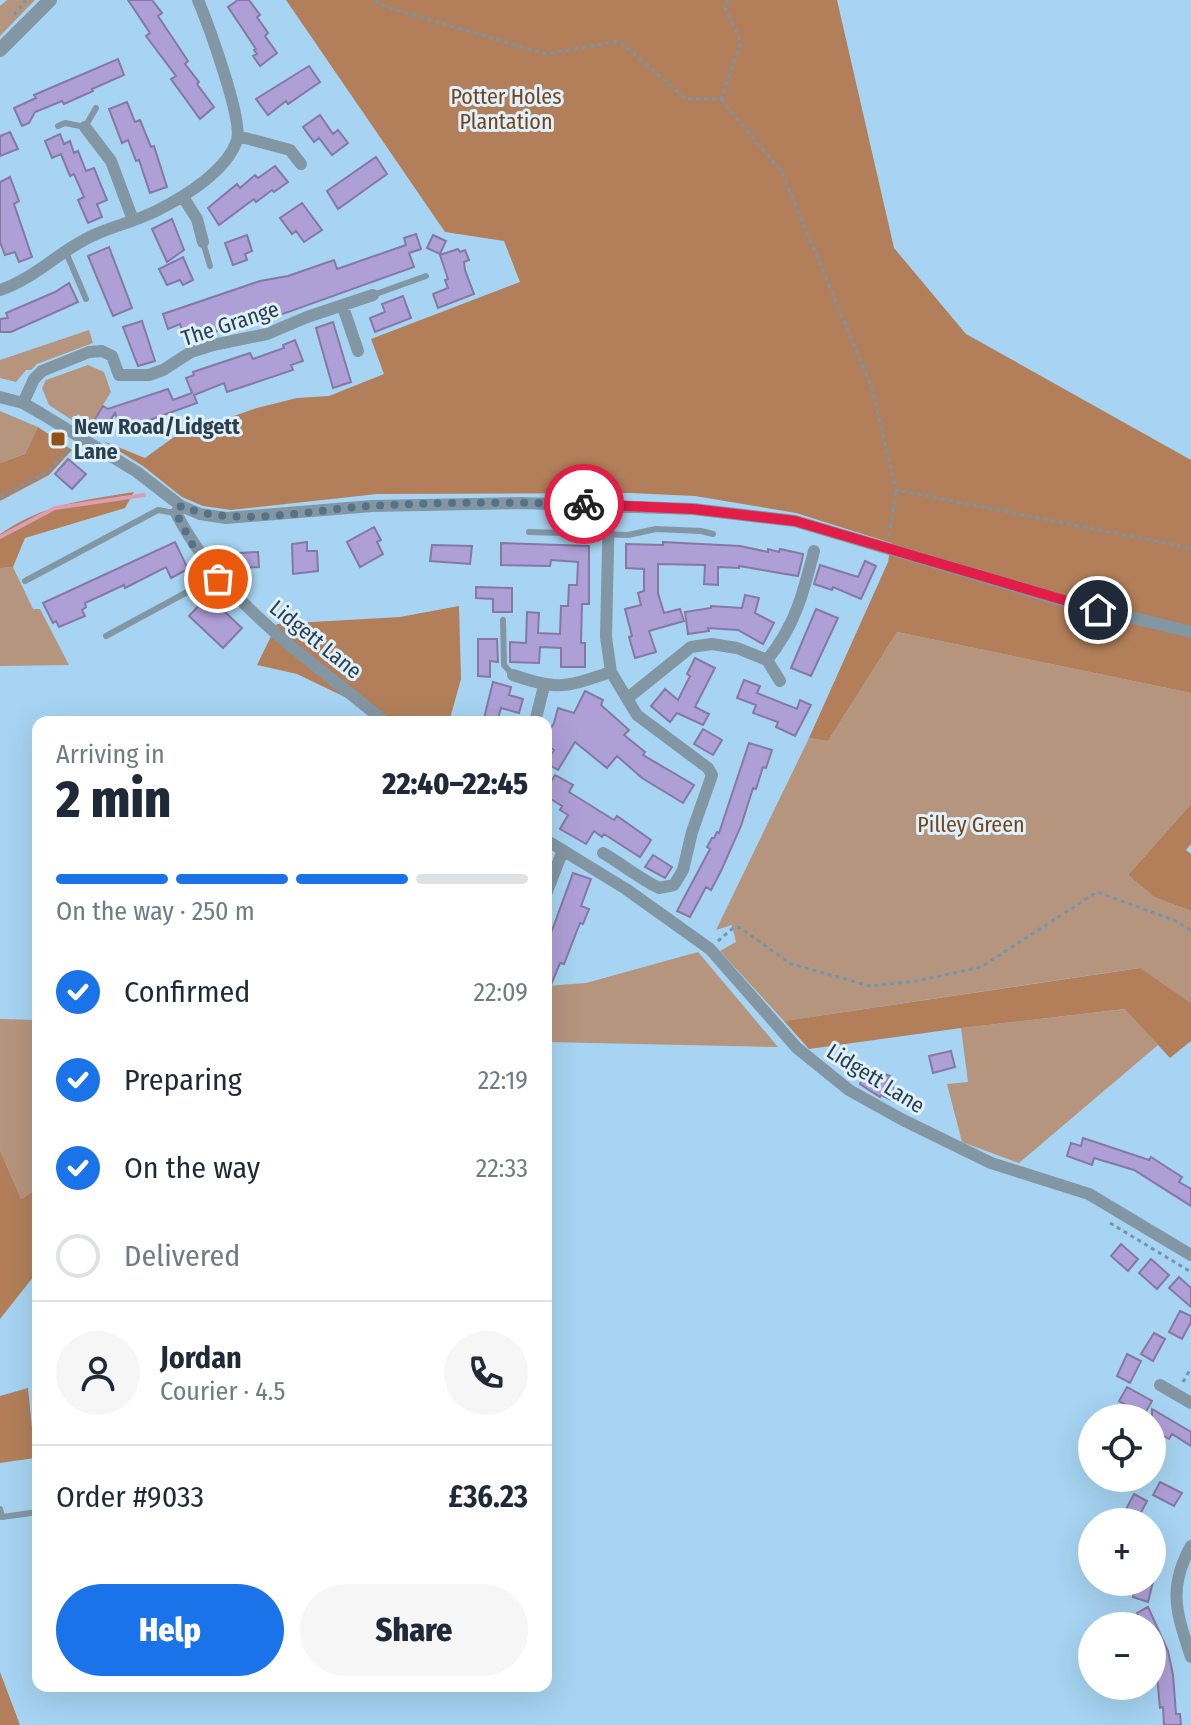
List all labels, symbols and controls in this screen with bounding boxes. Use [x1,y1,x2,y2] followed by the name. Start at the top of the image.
[450,83,562,135] park label: Potter Holes Plantation
[178,295,282,352] street label: The Grange
[74,413,240,465] place label: New Road/Lidgett Lane
[49,430,67,448] marker: New Road/Lidgett Lane
[544,464,624,544] courier
[562,482,606,526] icon: bike
[184,545,252,613] pin
[196,557,240,601] icon: bag
[1064,576,1132,644] pin
[1076,588,1120,632] icon: home
[264,594,367,685] street label: Lidgett Lane
[56,739,165,770] text: Arriving in
[382,766,528,802] text: 22:40–22:45
[56,768,171,831] text: 2 min
[917,811,1025,838] park label: Pilley Green
[56,896,255,927] text: On the way · 250 m
[56,970,100,1014] icon: check
[124,974,250,1010] text: Confirmed
[474,977,528,1008] text: 22:09
[822,1038,930,1119] street label: Lidgett Lane
[56,1058,100,1102] icon: check
[124,1062,242,1098] text: Preparing
[478,1065,528,1096] text: 22:19
[56,1146,100,1190] icon: check
[124,1150,260,1186] text: On the way
[476,1153,528,1184] text: 22:33
[124,1238,240,1274] text: Delivered
[56,1331,140,1415] button: person
[444,1331,528,1415] button: phone
[160,1340,242,1376] text: Jordan
[160,1376,286,1407] text: Courier · 4.5
[1078,1404,1166,1700] map controls
[1078,1404,1166,1492] button: locate
[56,1479,204,1515] text: Order #9033
[448,1479,528,1515] text: £36.23
[1078,1508,1166,1596] button: +
[56,1584,284,1676] button: Help
[300,1584,528,1676] button: Share
[1078,1612,1166,1700] button: −

